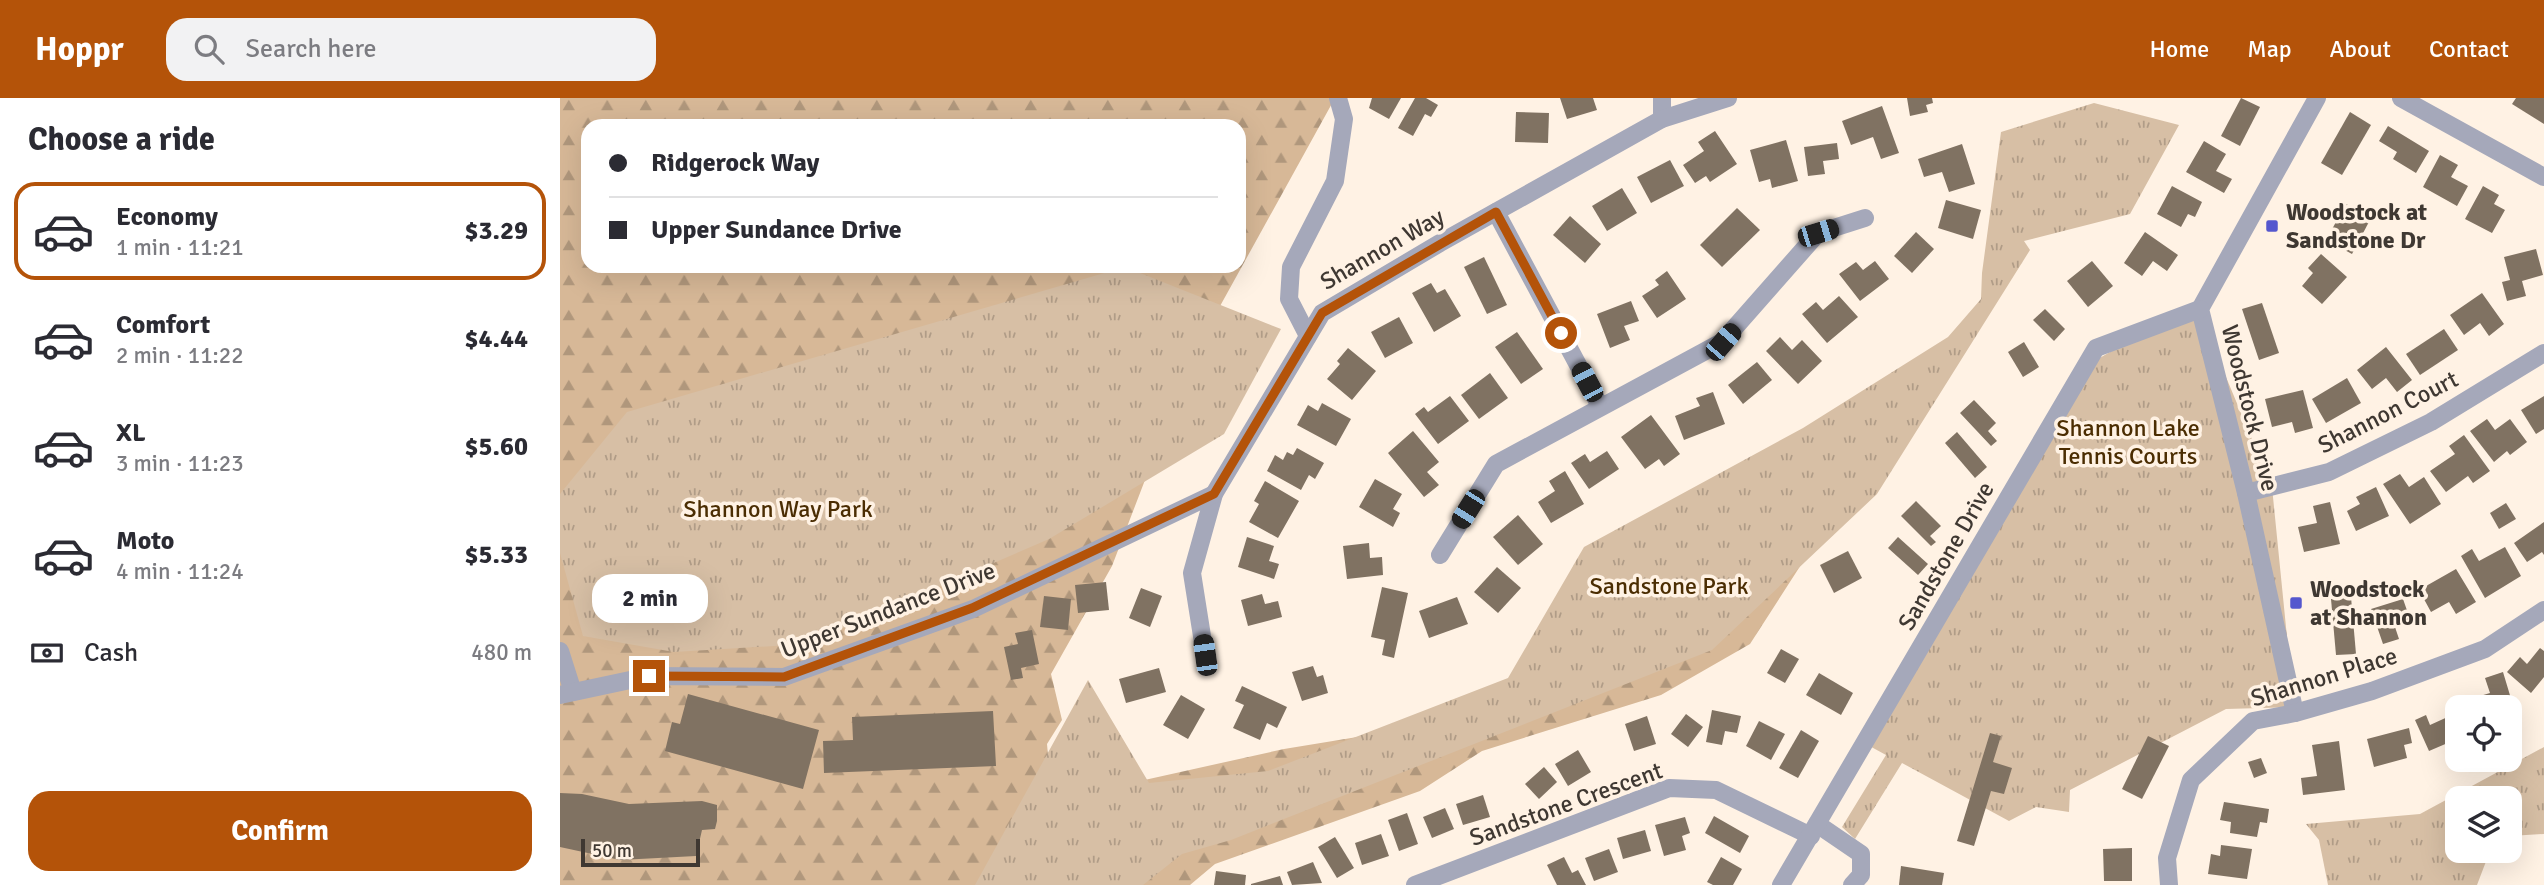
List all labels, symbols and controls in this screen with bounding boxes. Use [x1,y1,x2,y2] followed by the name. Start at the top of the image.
[166,18,656,81] search box
[35,29,124,70] text: Hoppr
[190,30,228,68] icon: search
[246,33,377,65] text: Search here
[2149,34,2209,64] text: Home
[2247,34,2292,64] text: Map
[2330,34,2391,64] text: About
[2429,34,2509,64] text: Contact
[28,120,215,159] text: Choose a ride
[651,147,819,179] text: Ridgerock Way
[2286,197,2427,255] place label: Woodstock at Sandstone Dr
[32,200,95,263] icon: car
[116,201,218,233] text: Economy
[1315,201,1449,297] street label: Shannon Way
[651,214,902,246] text: Upper Sundance Drive
[464,215,528,247] text: $3.29
[1795,217,1842,249] car
[2264,218,2280,234] marker: Woodstock at Sandstone Dr
[116,233,244,262] text: 1 min · 11:21
[32,308,95,371] icon: car
[116,309,210,341] text: Comfort
[1545,317,1577,349] route start
[1702,319,1745,365] car
[2215,322,2285,494] street label: Woodstock Drive
[464,323,528,355] text: $4.44
[116,341,244,370] text: 2 min · 11:22
[1568,359,1607,405] car
[2313,364,2463,460] street label: Shannon Court
[2056,413,2200,471] park label: Shannon Lake Tennis Courts
[32,416,95,479] icon: car
[116,417,146,449] text: XL
[464,431,528,463] text: $5.60
[116,449,244,478] text: 3 min · 11:23
[1891,476,2001,636] street label: Sandstone Drive
[1448,486,1489,532] car
[683,494,873,524] park label: Shannon Way Park
[32,524,95,587] icon: car
[116,525,174,557] text: Moto
[464,539,528,571] text: $5.33
[777,555,999,665] street label: Upper Sundance Drive
[116,557,244,586] text: 4 min · 11:24
[1590,571,1748,601] park label: Sandstone Park
[591,574,707,624] callout: 2 min
[2310,574,2427,632] place label: Woodstock at Shannon
[622,584,678,613] text: 2 min
[2288,595,2304,611] marker: Woodstock at Shannon
[1192,633,1219,677] car
[28,634,66,672] icon: cash
[84,637,138,669] text: Cash
[471,638,532,667] text: 480 m
[2247,640,2401,714] street label: Shannon Place
[633,660,665,692] route end
[2445,695,2522,863] map controls
[2445,695,2522,772] button: locate
[1466,755,1666,853] street label: Sandstone Crescent
[2445,786,2522,863] button: layers
[28,791,532,871] button: Confirm
[581,836,700,868] scale bar
[592,839,632,863] text: 50 m

